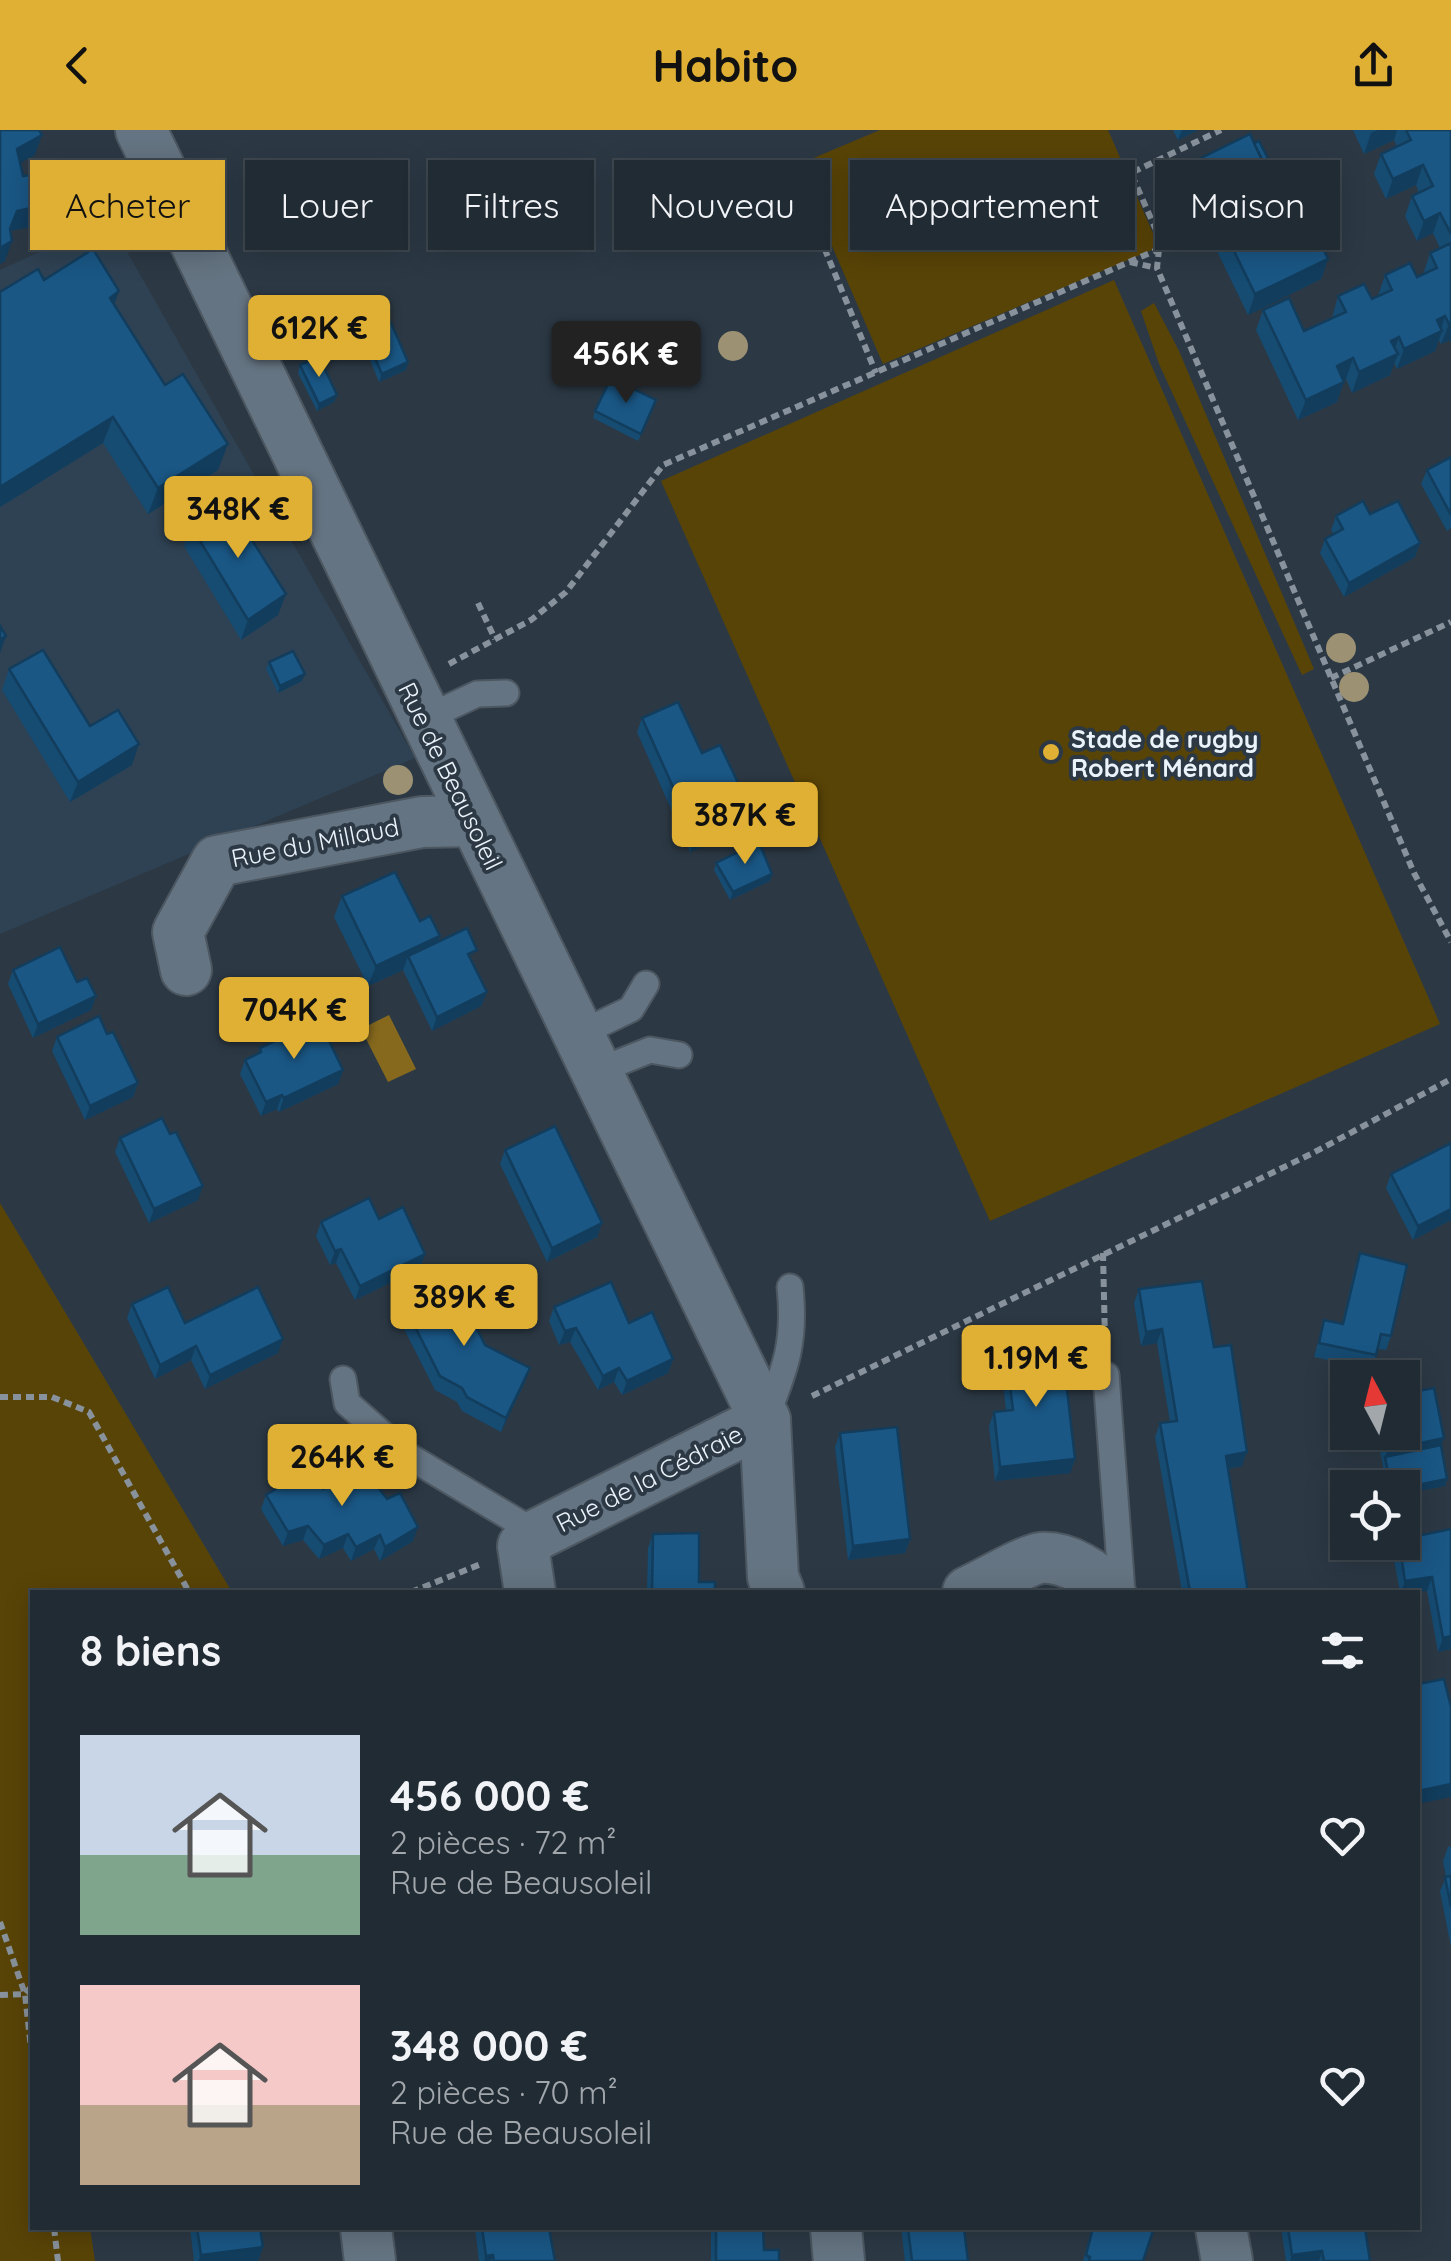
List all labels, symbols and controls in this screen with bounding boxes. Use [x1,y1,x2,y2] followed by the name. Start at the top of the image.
[653,37,798,93] text: Habito
[50,38,105,93] icon: back
[1346,38,1401,93] icon: share
[30,160,225,250] chip: Acheter
[245,160,408,250] chip: Louer
[428,160,594,250] chip: Filtres
[614,160,830,250] chip: Nouveau
[850,160,1135,250] chip: Appartement
[1155,160,1340,250] chip: Maison
[238,295,400,380] pin: 612K €
[270,307,368,347] text: 612K €
[545,321,707,406] pin: 456K €
[574,333,678,373] text: 456K €
[157,476,319,561] pin: 348K €
[186,488,290,528] text: 348K €
[392,677,510,875] street label: Rue de Beausoleil
[1071,723,1258,783] place label: Stade de rugby Robert Ménard
[1040,741,1062,763] marker: Stade de rugby Robert Ménard
[664,782,826,867] pin: 387K €
[694,794,796,834] text: 387K €
[229,811,401,873] street label: Rue du Millaud
[213,977,375,1062] pin: 704K €
[241,989,347,1029] text: 704K €
[383,1264,545,1349] pin: 389K €
[413,1276,515,1316] text: 389K €
[944,1325,1128,1410] pin: 1.19M €
[984,1337,1088,1377] text: 1.19M €
[1330,1360,1420,1450] north arrow
[1330,1360,1420,1560] map controls
[551,1418,747,1538] street label: Rue de la Cédraie
[261,1424,423,1509] pin: 264K €
[290,1436,394,1476] text: 264K €
[1330,1470,1420,1560] button: locate
[1315,1623,1370,1678] icon: filters
[80,1624,221,1677] text: 8 biens
[390,1769,589,1822] text: 456 000 €
[160,1775,280,1895] icon: home
[1315,1808,1370,1863] icon: heart
[390,1822,616,1862] text: 2 pièces · 72 m²
[390,1862,652,1902] text: Rue de Beausoleil
[390,2019,587,2072] text: 348 000 €
[160,2025,280,2145] icon: home
[1315,2058,1370,2113] icon: heart
[390,2072,618,2112] text: 2 pièces · 70 m²
[390,2112,652,2152] text: Rue de Beausoleil

